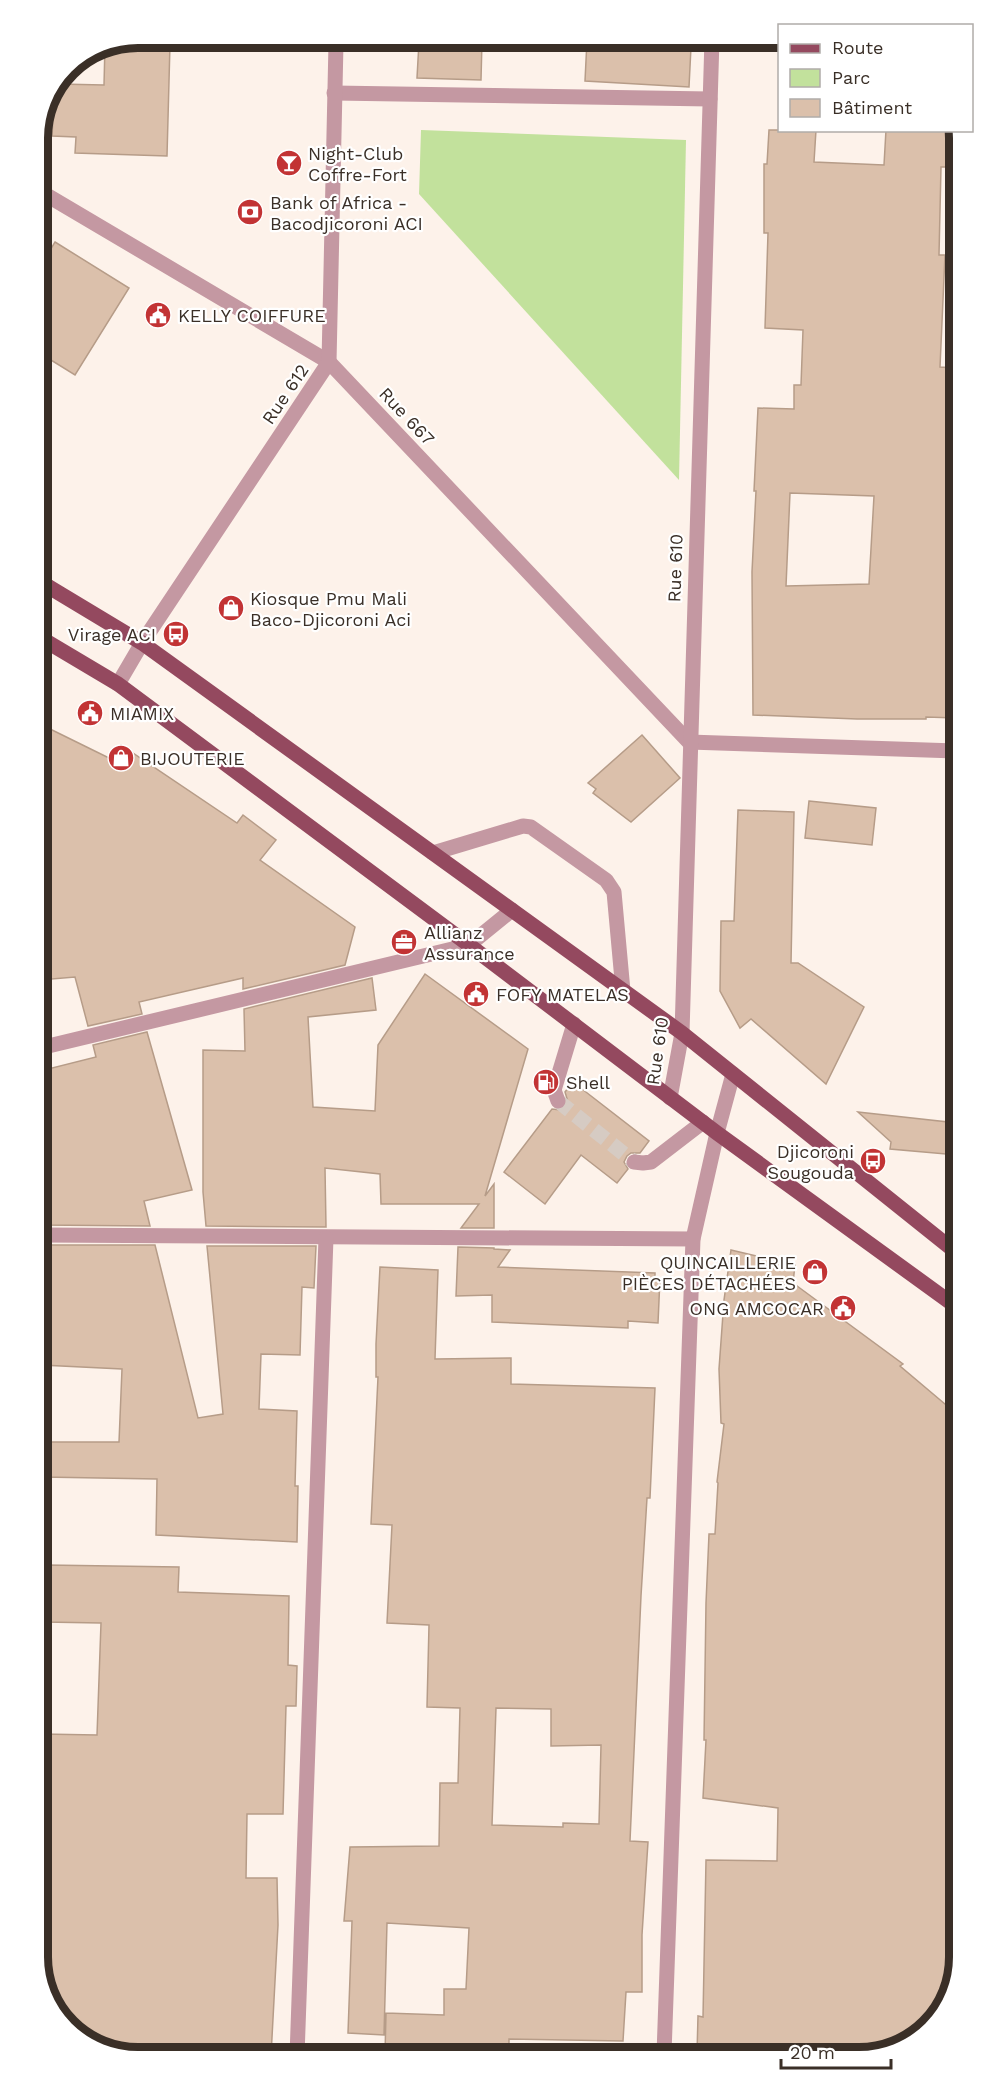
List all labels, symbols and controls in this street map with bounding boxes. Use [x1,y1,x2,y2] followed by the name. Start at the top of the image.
[778,24,973,132] legend
[832,37,884,58] text: Route
[832,67,870,88] text: Parc
[832,97,912,118] text: Bâtiment
[308,143,407,185] place label: Night-Club Coffre-Fort
[274,148,304,178] bar icon: Night-Club Coffre-Fort
[270,192,423,234] place label: Bank of Africa - Bacodjicoroni ACI
[235,197,265,227] bank icon: Bank of Africa - Bacodjicoroni ACI
[143,300,173,330] public building icon: KELLY COIFFURE
[178,305,326,326] place label: KELLY COIFFURE
[257,360,313,428] street label: Rue 612
[375,383,439,449] street label: Rue 667
[663,533,687,603] street label: Rue 610
[250,588,411,630] place label: Kiosque Pmu Mali Baco-Djicoroni Aci
[216,593,246,623] shop icon: Kiosque Pmu Mali Baco-Djicoroni Aci
[161,619,191,649] bus stop icon: Virage ACI
[68,624,156,645] place label: Virage ACI
[75,698,105,728] public building icon: MIAMIX
[110,703,174,724] place label: MIAMIX
[106,743,136,773] shop icon: BIJOUTERIE
[140,748,245,769] place label: BIJOUTERIE
[424,922,515,964] place label: Allianz Assurance
[389,927,419,957] office icon: Allianz Assurance
[461,979,491,1009] public building icon: FOFY MATELAS
[496,984,629,1005] place label: FOFY MATELAS
[642,1016,672,1086] street label: Rue 610
[531,1067,561,1097] fuel station icon: Shell
[566,1072,611,1093] place label: Shell
[768,1141,854,1183] place label: Djicoroni Sougouda
[858,1146,888,1176] bus stop icon: Djicoroni Sougouda
[622,1252,796,1294] place label: QUINCAILLERIE PIÈCES DÉTACHÉES
[800,1257,830,1287] shop icon: QUINCAILLERIE PIÈCES DÉTACHÉES
[828,1293,858,1323] public building icon: ONG AMCOCAR
[690,1298,824,1319] place label: ONG AMCOCAR
[781,2032,890,2070] scale bar
[790,2042,835,2063] text: 20 m

